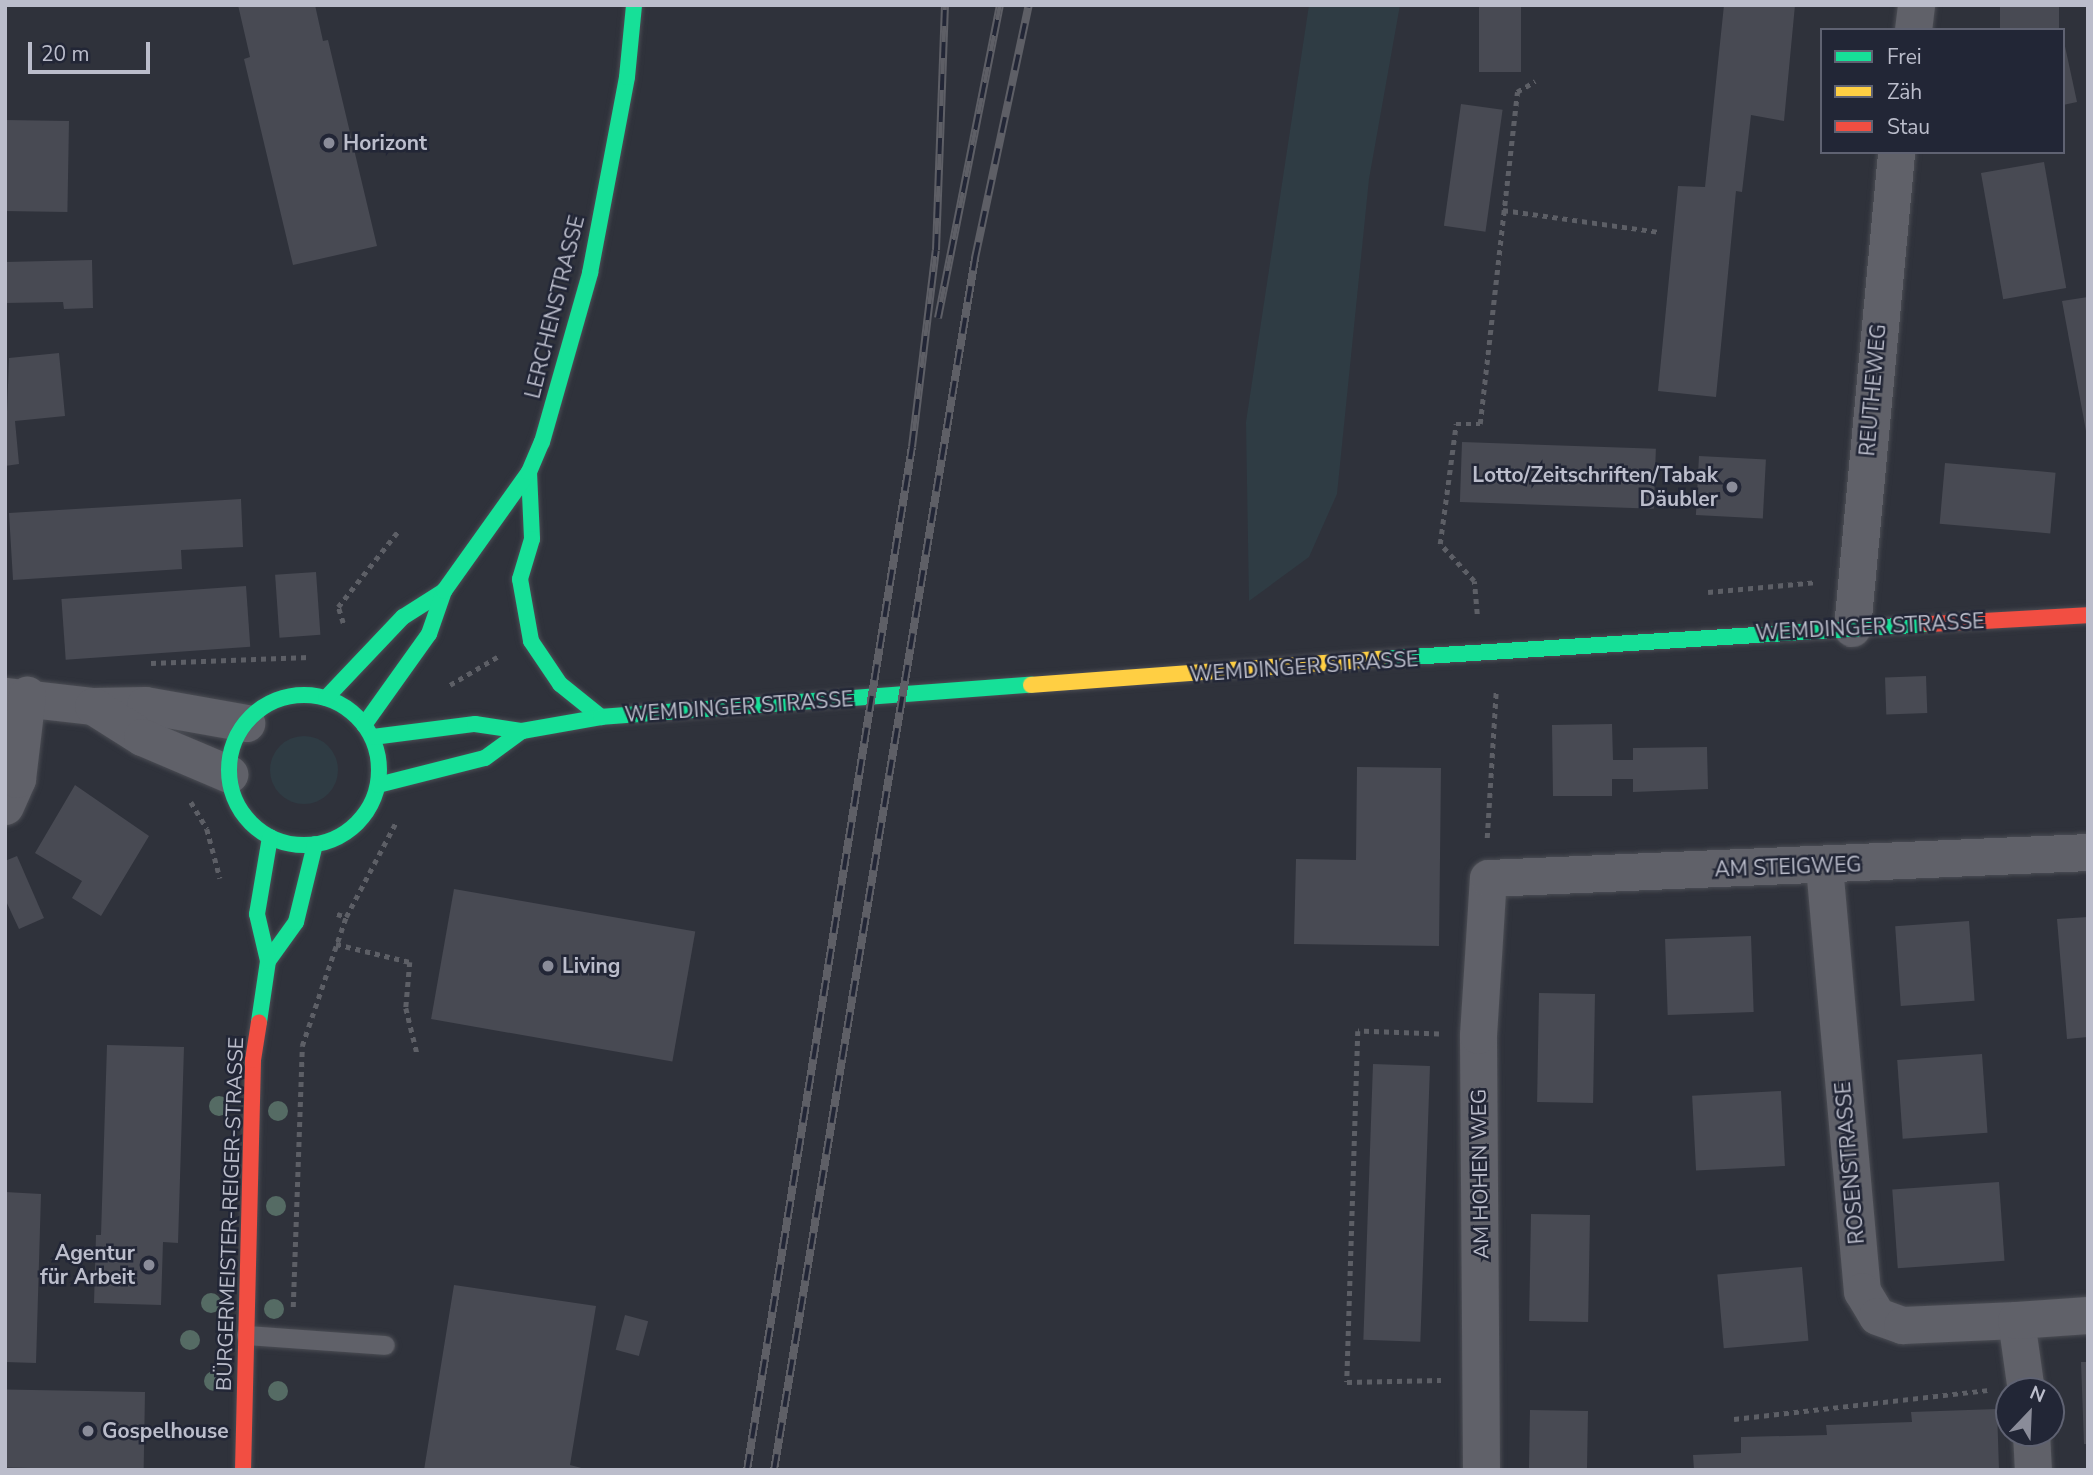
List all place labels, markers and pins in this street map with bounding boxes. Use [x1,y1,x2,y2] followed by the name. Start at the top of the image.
[343,130,427,156] place label: Horizont
[321,135,337,151] marker: Horizont
[1472,462,1718,512] place label: Lotto/Zeitschriften/Tabak Däubler
[1724,479,1740,495] marker: Lotto/Zeitschriften/Tabak Däubler
[562,953,621,979] place label: Living
[540,958,556,974] marker: Living
[40,1240,135,1290] place label: Agentur für Arbeit
[141,1257,157,1273] marker: Agentur für Arbeit
[102,1418,229,1444] place label: Gospelhouse
[80,1423,96,1439] marker: Gospelhouse

